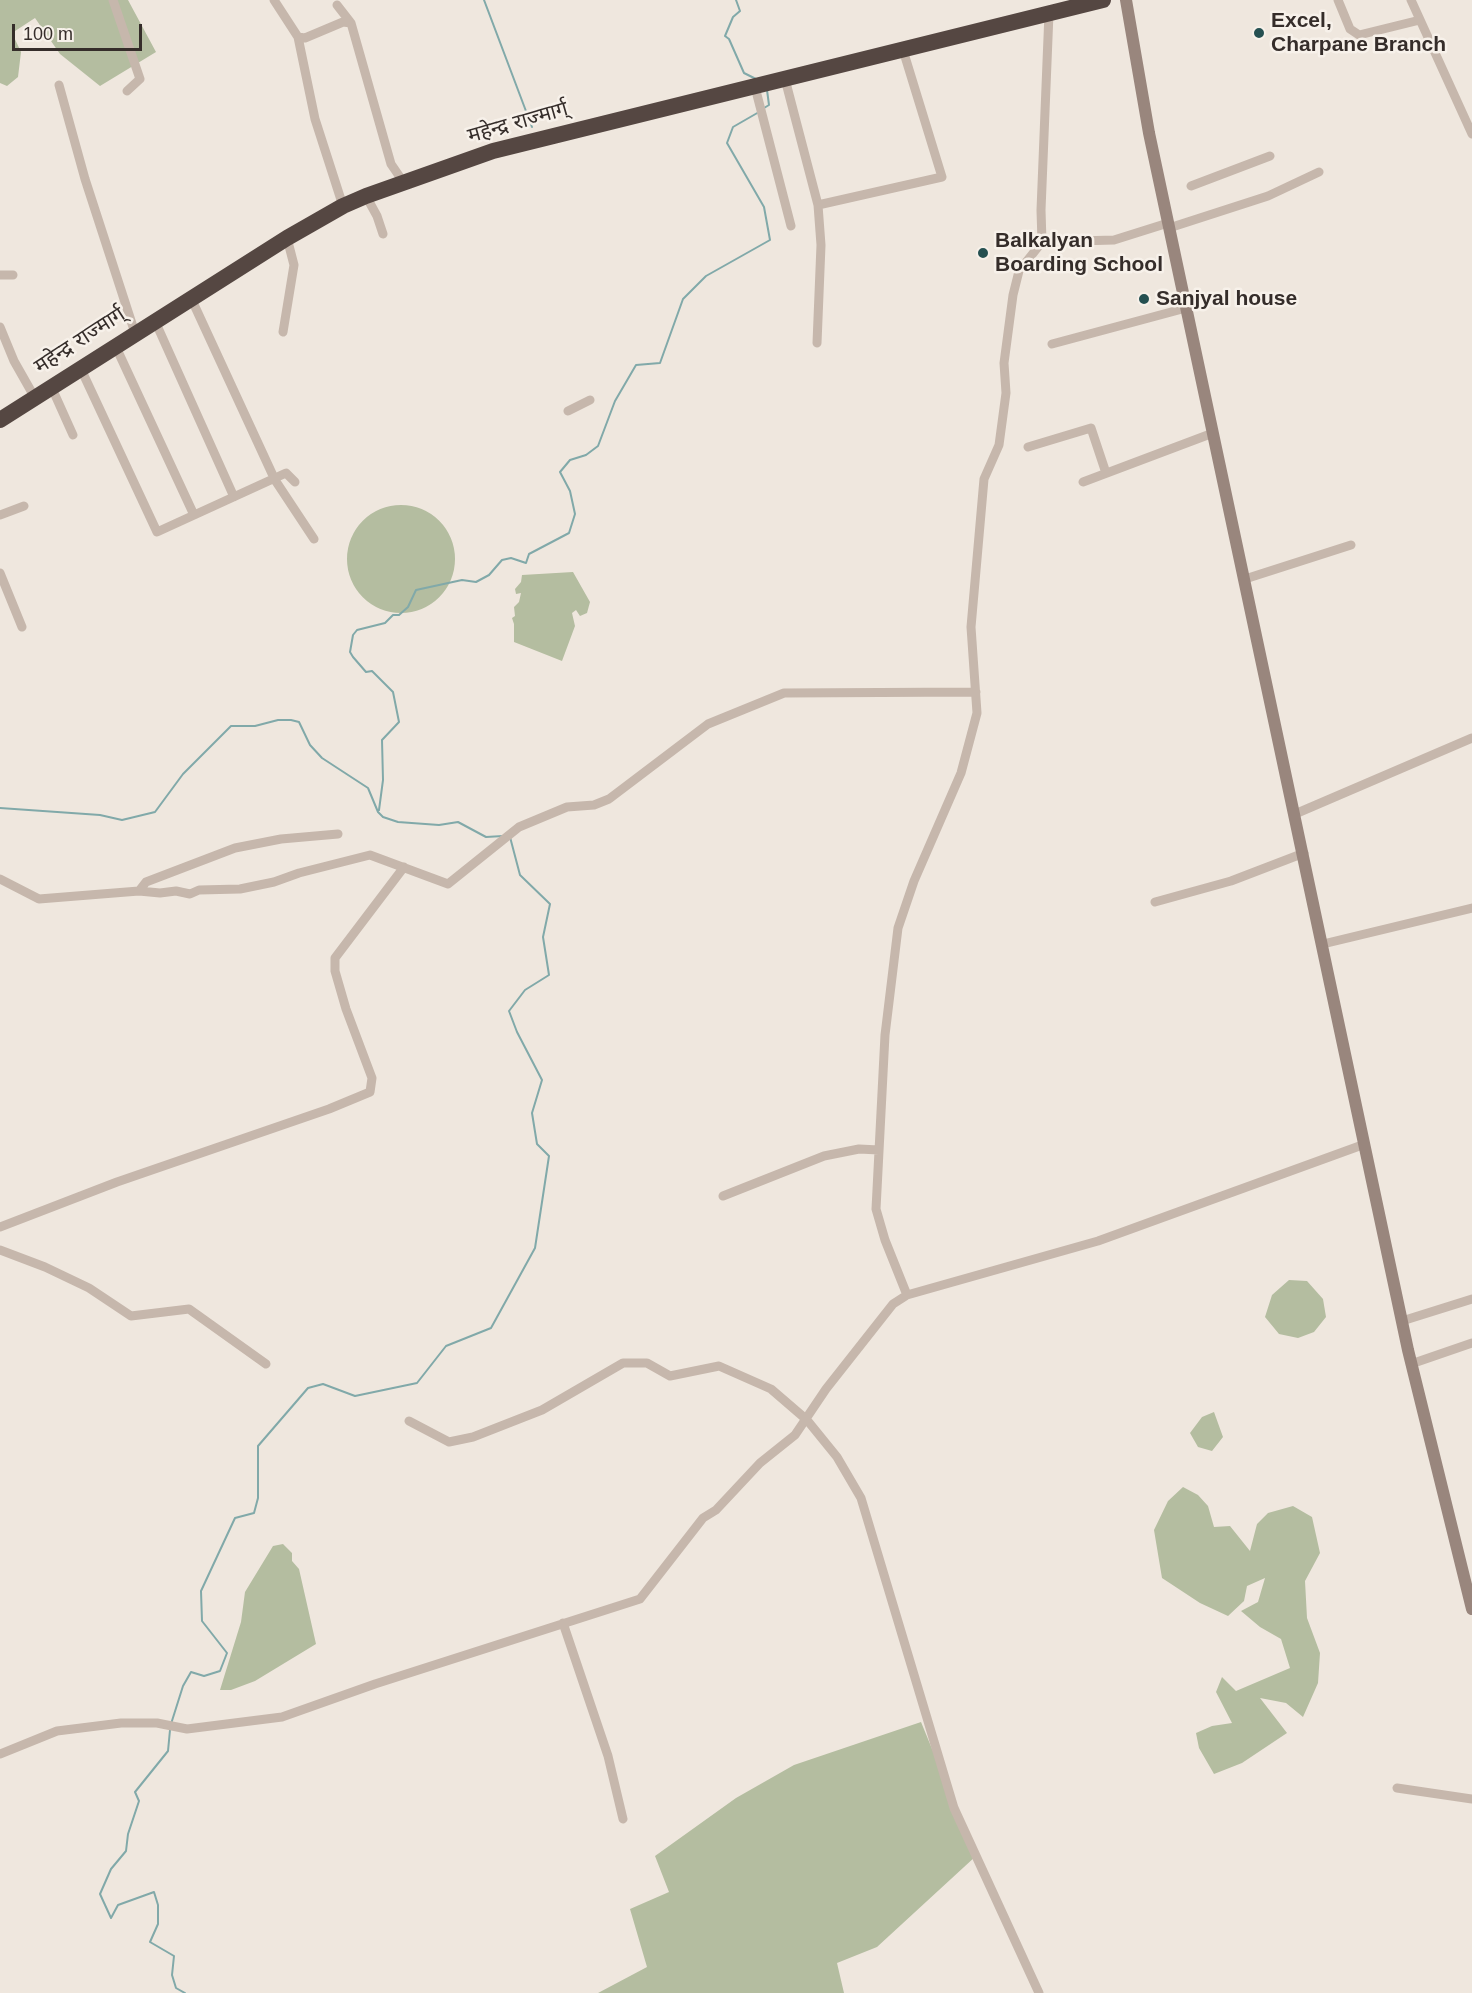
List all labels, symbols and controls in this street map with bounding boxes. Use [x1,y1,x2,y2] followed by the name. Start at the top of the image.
[1271,8,1446,58] place label: Excel, Charpane Branch
[15,12,146,50] scale bar
[23,24,73,44] text: 100 m
[1252,26,1266,40] marker: Excel, Charpane Branch
[465,97,571,149] street label: महेन्द्र राज्मार्ग्
[995,228,1163,278] place label: Balkalyan Boarding School
[976,246,990,260] marker: Balkalyan Boarding School
[1156,286,1297,312] place label: Sanjyal house
[1137,292,1151,306] marker: Sanjyal house
[30,302,130,380] street label: महेन्द्र राज्मार्ग्

